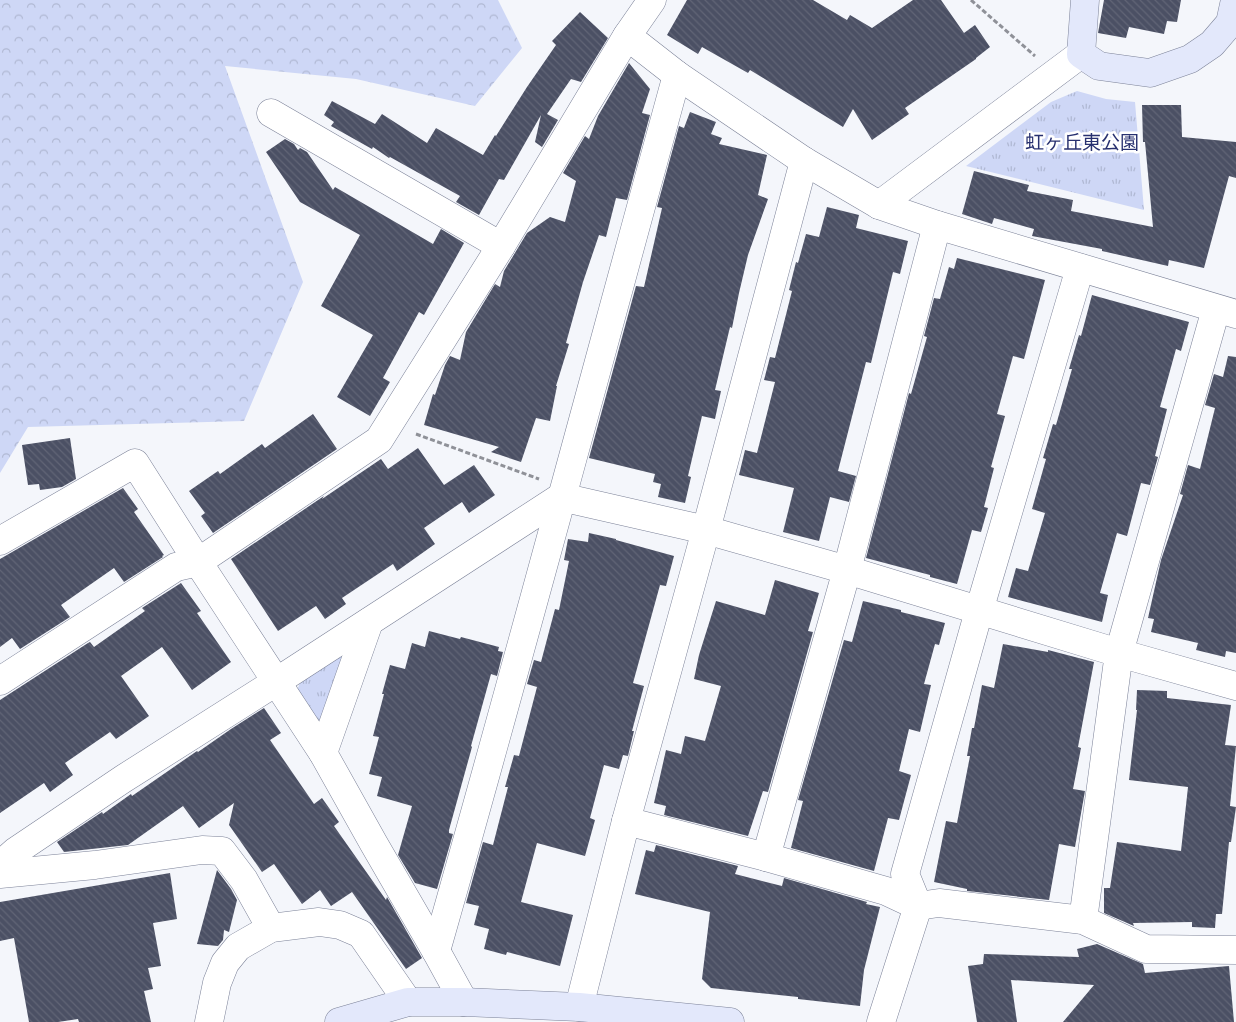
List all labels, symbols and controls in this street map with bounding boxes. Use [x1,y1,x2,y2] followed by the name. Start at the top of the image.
[1025,133,1139,153] park label: 虹ヶ丘東公園

